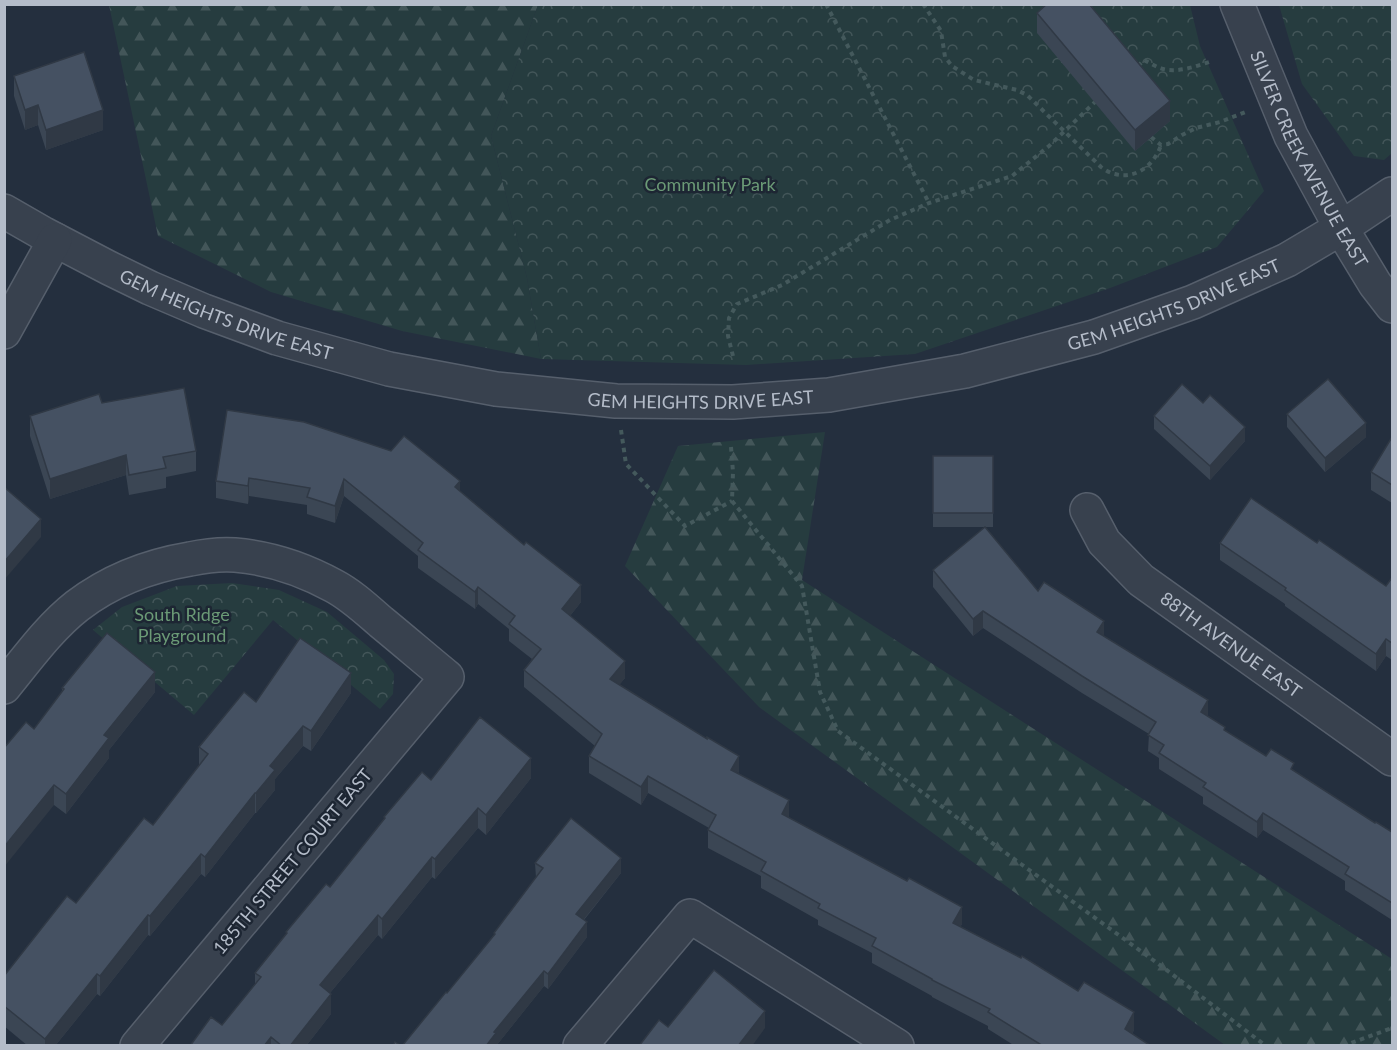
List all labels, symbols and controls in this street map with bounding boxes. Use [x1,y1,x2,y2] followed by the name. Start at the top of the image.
[1246,47,1373,271] street label: SILVER CREEK AVENUE EAST
[644,173,776,195] park label: Community Park
[1065,253,1284,355] street label: GEM HEIGHTS DRIVE EAST
[116,264,336,364] street label: GEM HEIGHTS DRIVE EAST
[587,385,815,413] street label: GEM HEIGHTS DRIVE EAST
[1156,587,1306,702] street label: 88TH AVENUE EAST
[134,603,230,646] park label: South Ridge Playground
[208,763,376,958] street label: 185TH STREET COURT EAST

